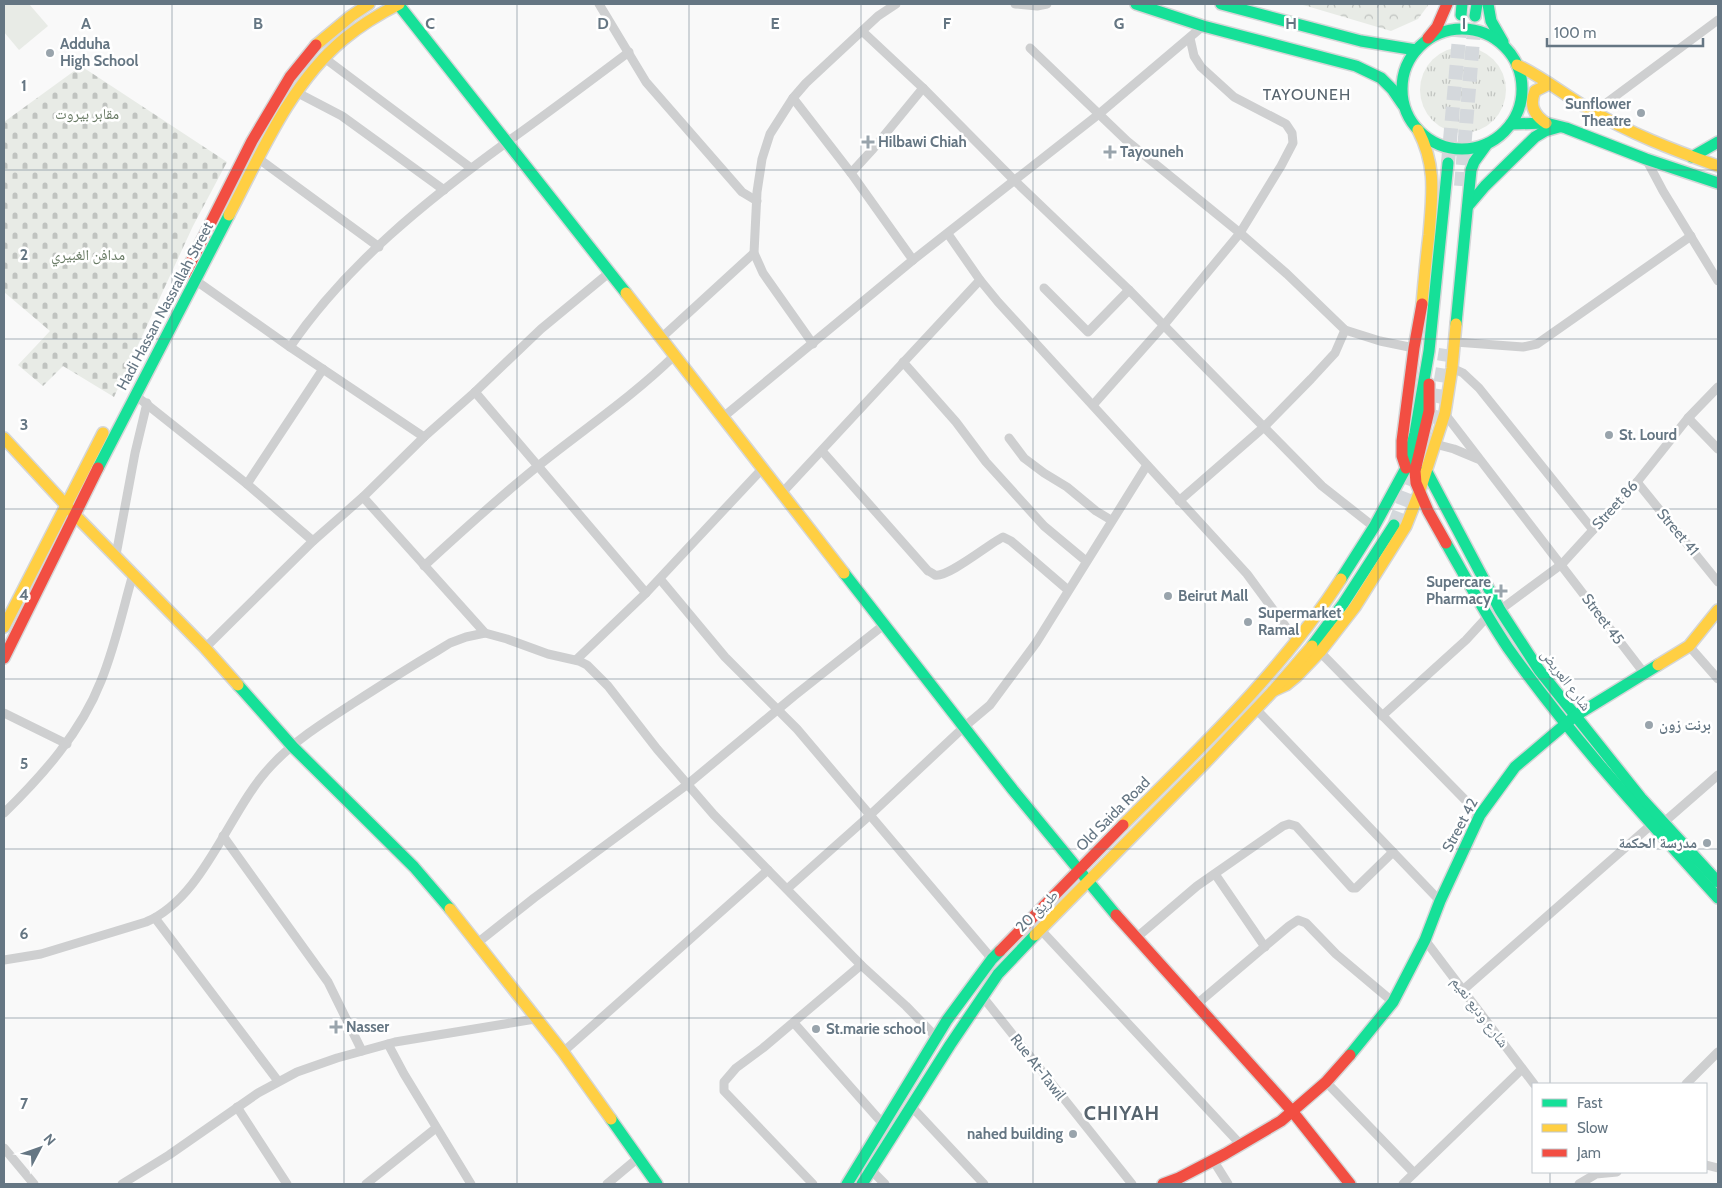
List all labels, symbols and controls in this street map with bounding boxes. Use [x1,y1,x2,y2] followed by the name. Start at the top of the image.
[81,14,91,33] text: A
[253,14,263,33] text: B
[425,14,435,33] text: C
[597,14,609,33] text: D
[770,14,780,33] text: E
[943,14,952,33] text: F
[1114,14,1124,33] text: G
[1285,14,1297,33] text: H
[1462,14,1466,33] text: I
[1547,15,1703,47] scale bar
[1554,24,1596,42] text: 100 m
[60,35,138,70] place label: Adduha High School
[44,47,56,59] marker: Adduha High School
[21,76,27,95] text: 1
[1263,85,1351,104] district label: TAYOUNEH
[1565,95,1631,130] place label: Sunflower Theatre
[55,105,119,123] park label: مقابر بيروت
[1635,107,1647,119] marker: Sunflower Theatre
[878,133,967,151] place label: Hilbawi Chiah
[862,136,874,148] marker: Hilbawi Chiah
[1120,143,1184,161] place label: Tayouneh
[1104,146,1116,158] marker: Tayouneh
[113,219,217,393] street label: Hadi Hassan Nassrallah Street
[20,245,28,264] text: 2
[51,246,125,267] park label: مدافن الغبيري
[20,415,28,434] text: 3
[1619,426,1677,444] place label: St. Lourd
[1603,429,1615,441] marker: St. Lourd
[1588,477,1642,533] street label: Street 86
[1653,505,1703,559] street label: Street 41
[1426,573,1492,608] place label: Supercare Pharmacy
[19,585,29,604] text: 4
[1495,585,1507,597] marker: Supercare Pharmacy
[1178,587,1248,605] place label: Beirut Mall
[1162,590,1174,602] marker: Beirut Mall
[1578,590,1628,648] street label: Street 45
[1258,604,1341,639] place label: Supermarket Ramal
[1242,616,1254,628] marker: Supermarket Ramal
[1536,646,1595,715] street label: شارع العريض
[1659,716,1711,734] place label: برنت زون
[1643,719,1655,731] marker: برنت زون
[20,754,28,773] text: 5
[1072,773,1154,855] street label: Old Saida Road
[1438,795,1482,855] street label: Street 42
[1619,834,1697,852] place label: مدرسة الحكمة
[1701,837,1713,849] marker: مدرسة الحكمة
[1012,886,1063,937] street label: طريق 20
[20,924,29,943] text: 6
[1447,973,1513,1052] street label: شارع وديع نعيم
[346,1018,389,1036] place label: Nasser
[826,1020,926,1038] place label: St.marie school
[330,1021,342,1033] marker: Nasser
[810,1023,822,1035] marker: St.marie school
[1007,1030,1070,1104] street label: Rue At-Tawil
[1532,1083,1707,1173] legend
[20,1094,29,1113] text: 7
[1577,1094,1602,1112] text: Fast
[1084,1101,1160,1125] district label: CHIYAH
[1577,1119,1608,1137] text: Slow
[15,1123,65,1173] north arrow
[967,1125,1063,1143] place label: nahed building
[1067,1128,1079,1140] marker: nahed building
[40,1130,60,1149] text: N
[1576,1144,1601,1162] text: Jam

